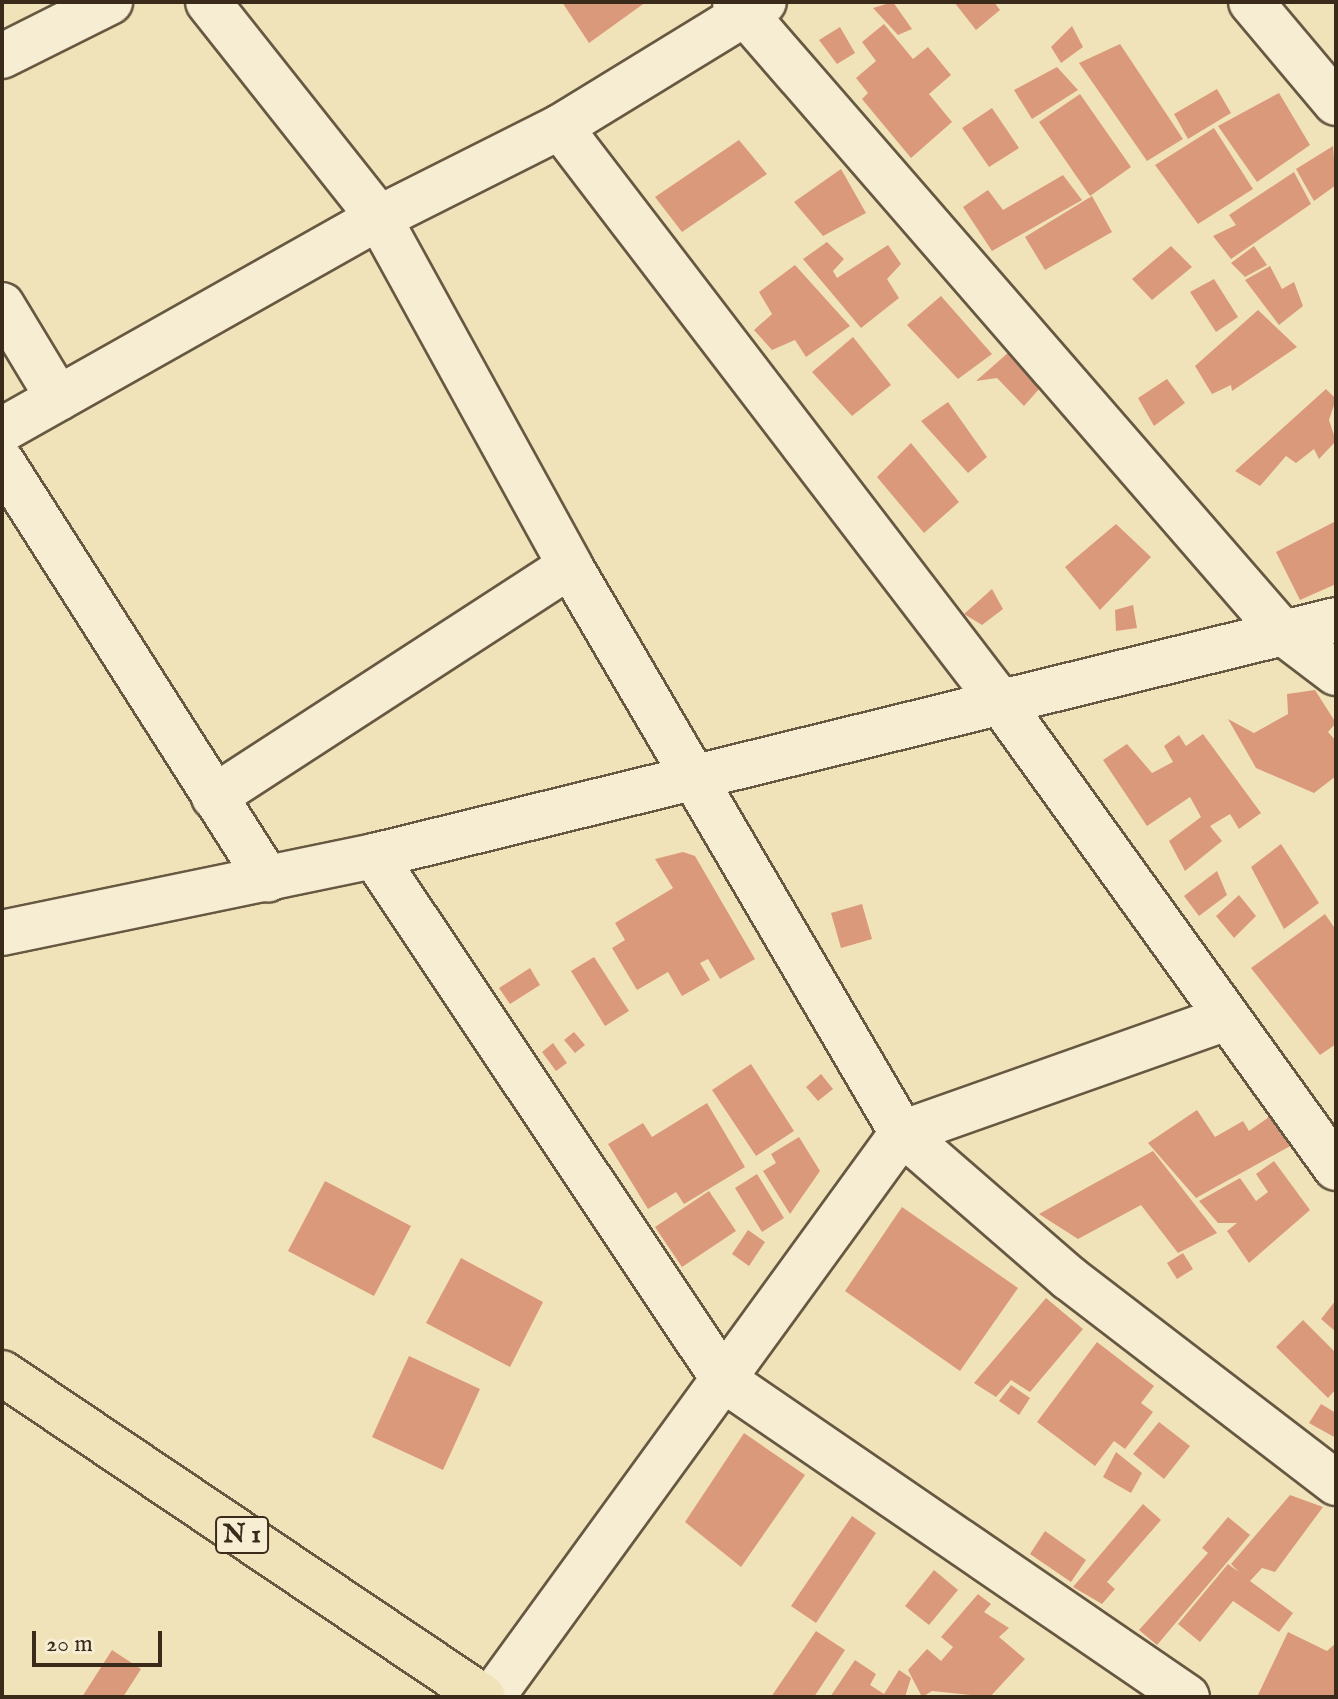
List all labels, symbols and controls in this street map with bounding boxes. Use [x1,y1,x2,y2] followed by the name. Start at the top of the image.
[214,1513,270,1557] road number: N 1
[36,1615,166,1665] scale bar
[46,1629,93,1660] text: 20 m

